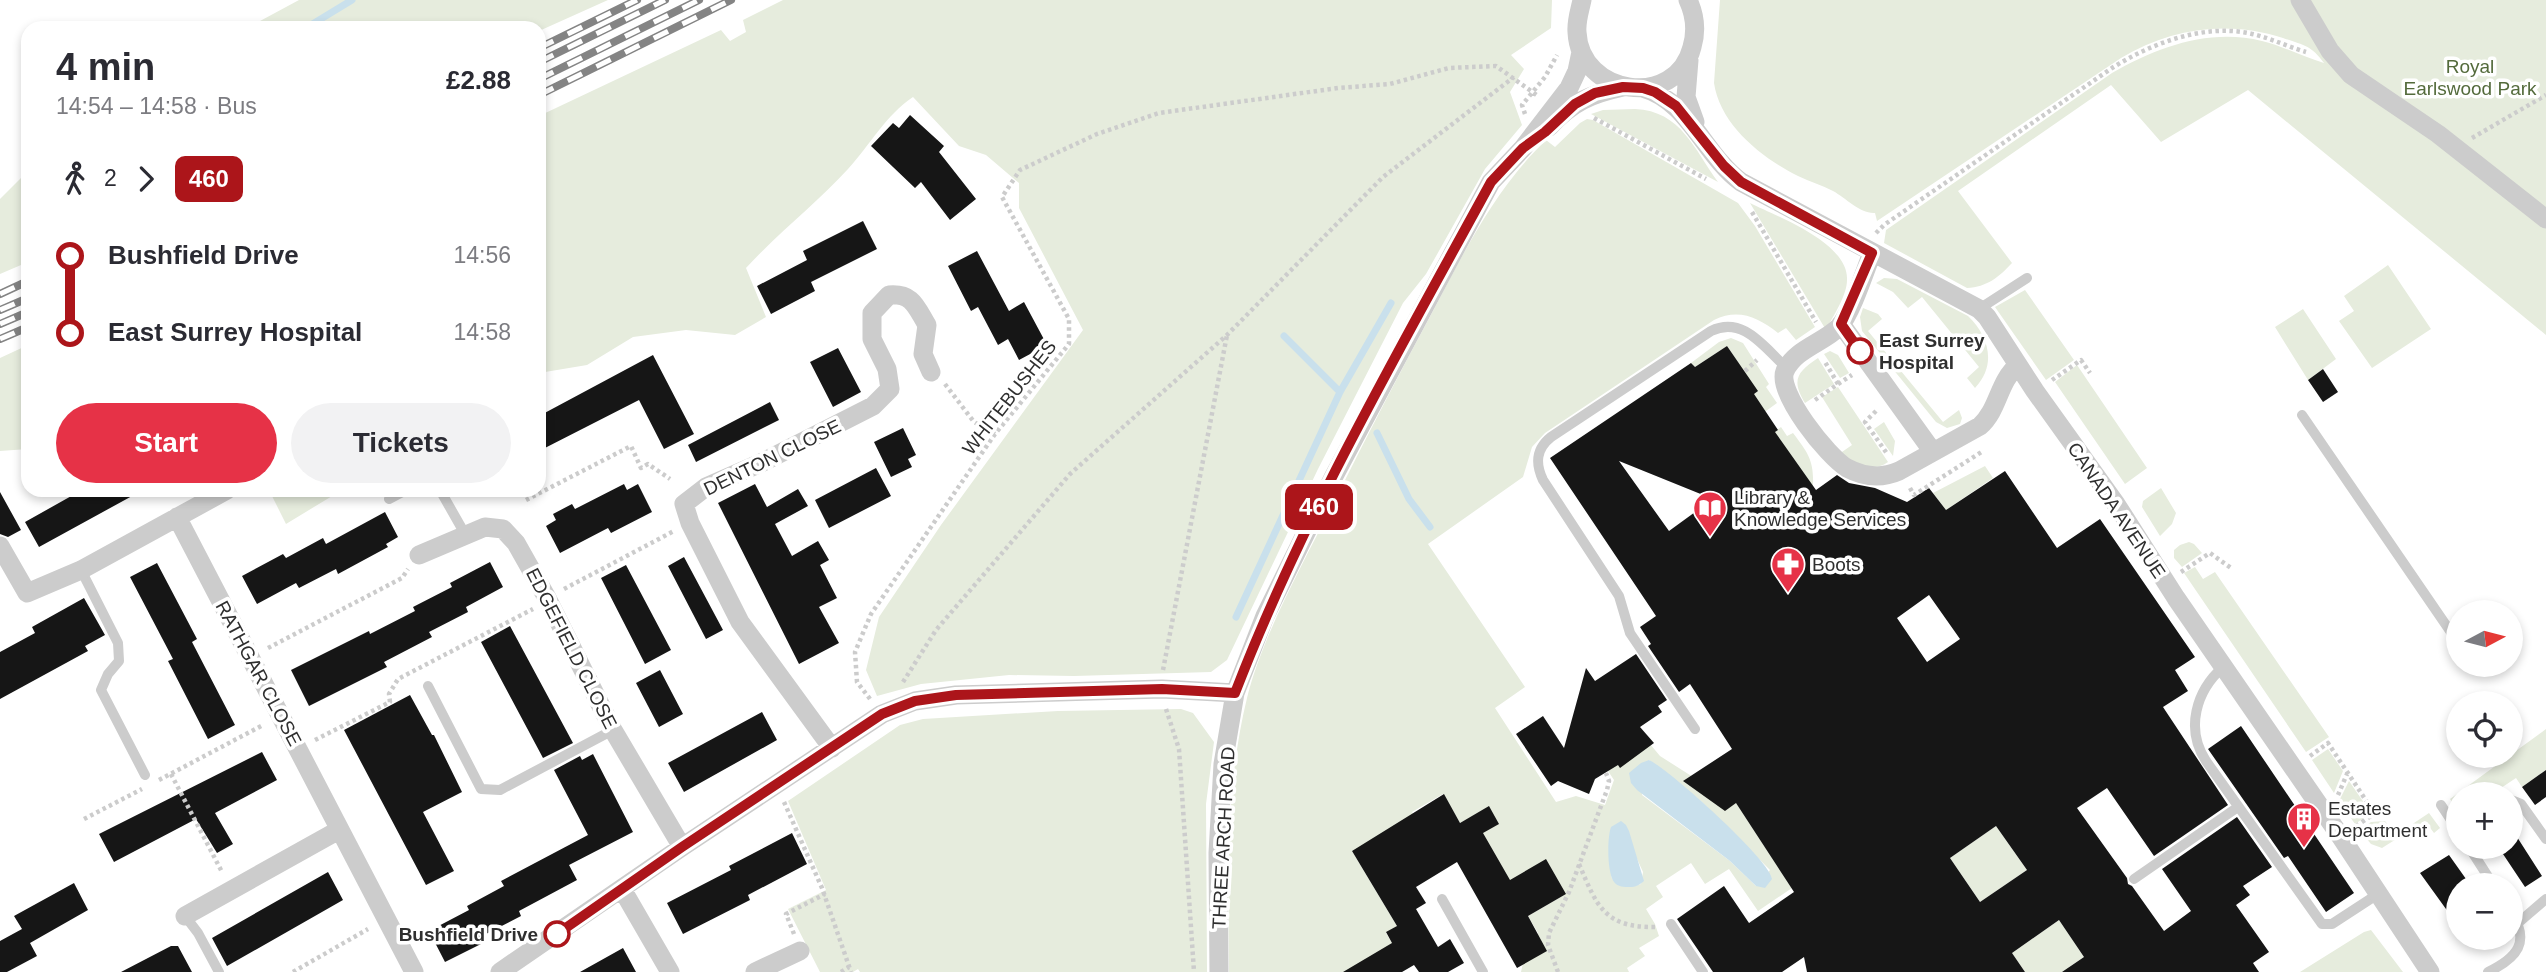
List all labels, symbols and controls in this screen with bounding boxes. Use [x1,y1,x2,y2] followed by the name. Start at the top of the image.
[56,46,155,88] text: 4 min
[2403,56,2537,99] park label: Royal Earlswood Park
[446,65,511,95] text: £2.88
[56,93,257,119] text: 14:54 – 14:58 · Bus
[56,160,94,198] icon: walk
[127,160,165,198] icon: forward
[104,165,117,191] text: 2
[189,165,229,192] text: 460
[108,240,299,270] text: Bushfield Drive
[453,242,511,268] text: 14:56
[108,317,362,347] text: East Surrey Hospital
[453,319,511,345] text: 14:58
[1879,330,1985,373] place label: East Surrey Hospital
[958,336,1061,459] street label: WHITEBUSHES
[1847,338,1873,364] marker: East Surrey Hospital
[56,403,277,483] button: Start
[291,403,511,483] button: Tickets
[700,415,844,500] street label: DENTON CLOSE
[2063,438,2170,582] street label: CANADA AVENUE
[1279,484,1359,530] line badge: 460
[1734,487,1906,530] place label: Library & Knowledge Services
[1691,489,1729,538] library icon: Library & Knowledge Services
[1299,493,1339,520] text: 460
[1769,545,1807,594] pharmacy icon: Boots
[1812,554,1861,575] place label: Boots
[522,564,621,732] street label: EDGEFIELD CLOSE
[211,597,306,749] street label: RATHGAR CLOSE
[2446,600,2524,677] north arrow
[2446,600,2523,950] map controls
[2446,691,2523,768] button: locate
[1208,746,1239,930] street label: THREE ARCH ROAD
[2446,782,2523,859] button: +
[2328,798,2428,841] place label: Estates Department
[2285,800,2323,849] building icon: Estates Department
[2446,873,2523,950] button: −
[544,921,570,947] marker: Bushfield Drive
[399,924,538,945] place label: Bushfield Drive

